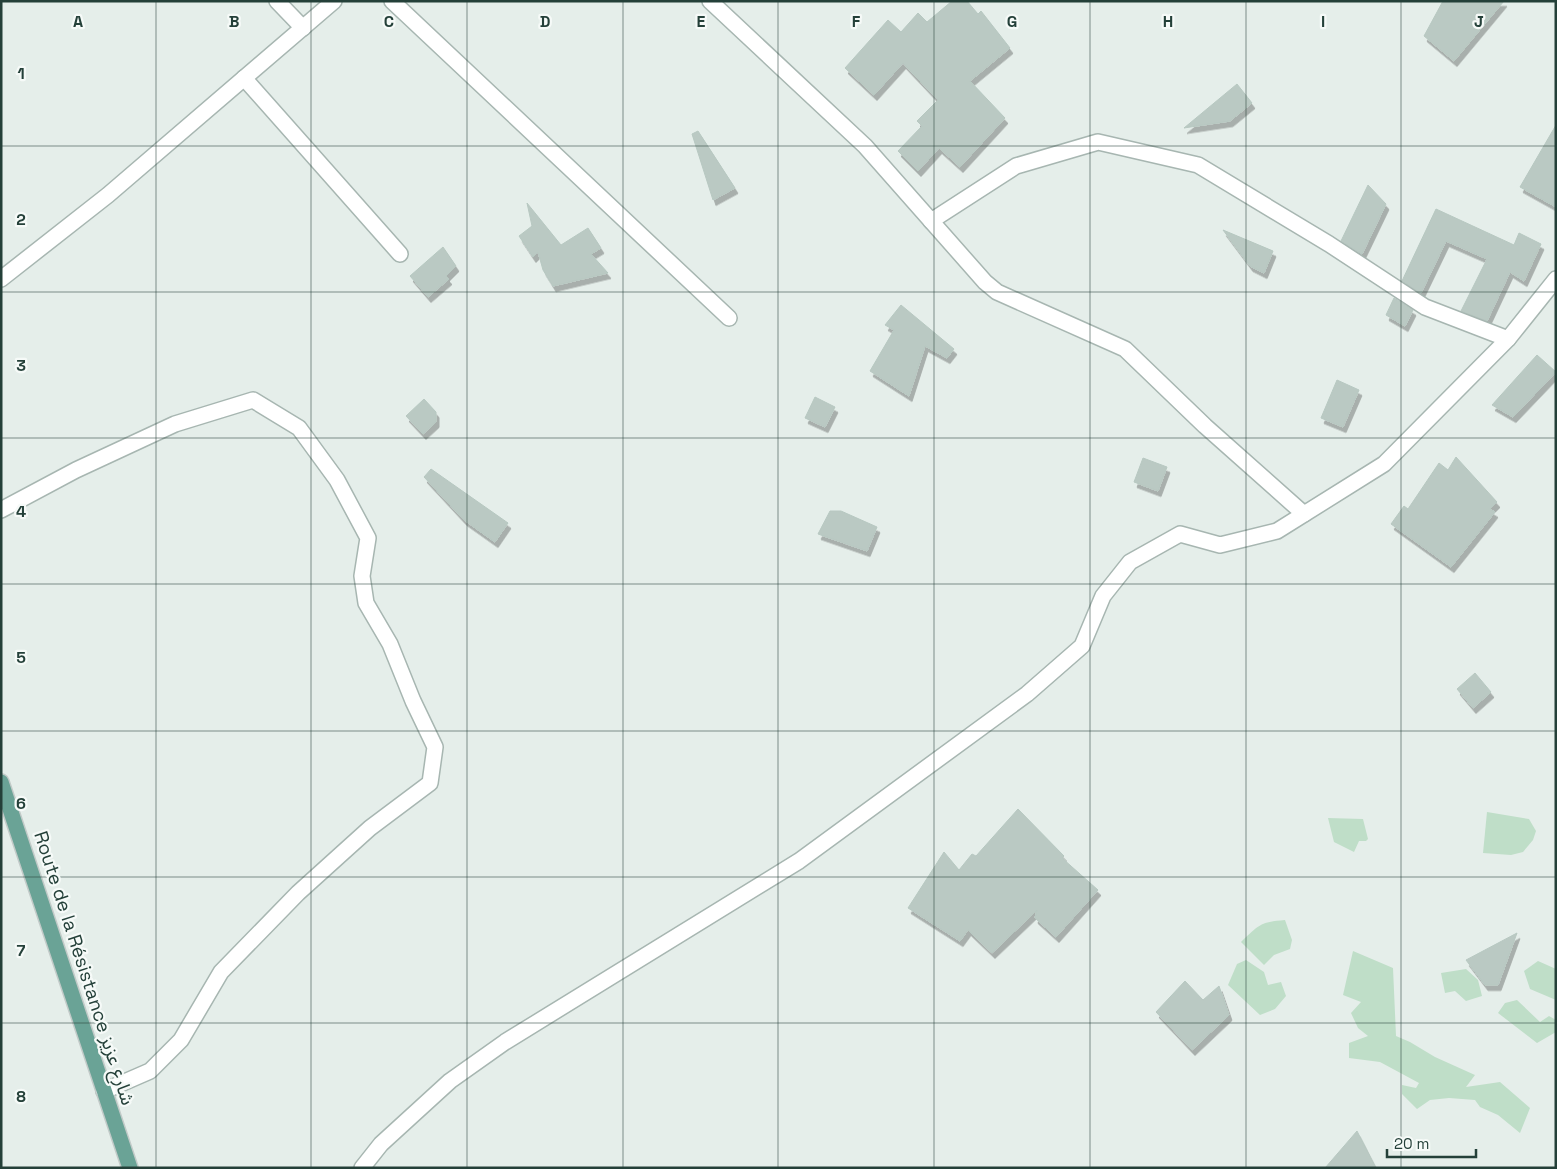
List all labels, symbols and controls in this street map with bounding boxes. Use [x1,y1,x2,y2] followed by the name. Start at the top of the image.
[73,11,83,32] text: A
[229,11,239,32] text: B
[384,11,394,32] text: C
[540,11,550,32] text: D
[697,11,706,32] text: E
[852,11,861,32] text: F
[1007,11,1017,32] text: G
[1163,11,1173,32] text: H
[1321,11,1325,32] text: I
[1474,11,1484,32] text: J
[17,63,25,84] text: 1
[16,209,26,230] text: 2
[16,355,26,376] text: 3
[16,501,26,522] text: 4
[16,647,26,668] text: 5
[16,793,26,814] text: 6
[27,828,141,1109] street label: Route de la Résistance شارع عزيز
[17,940,26,961] text: 7
[16,1086,26,1107] text: 8
[1387,1126,1476,1158] scale bar
[1394,1134,1429,1153] text: 20 m

